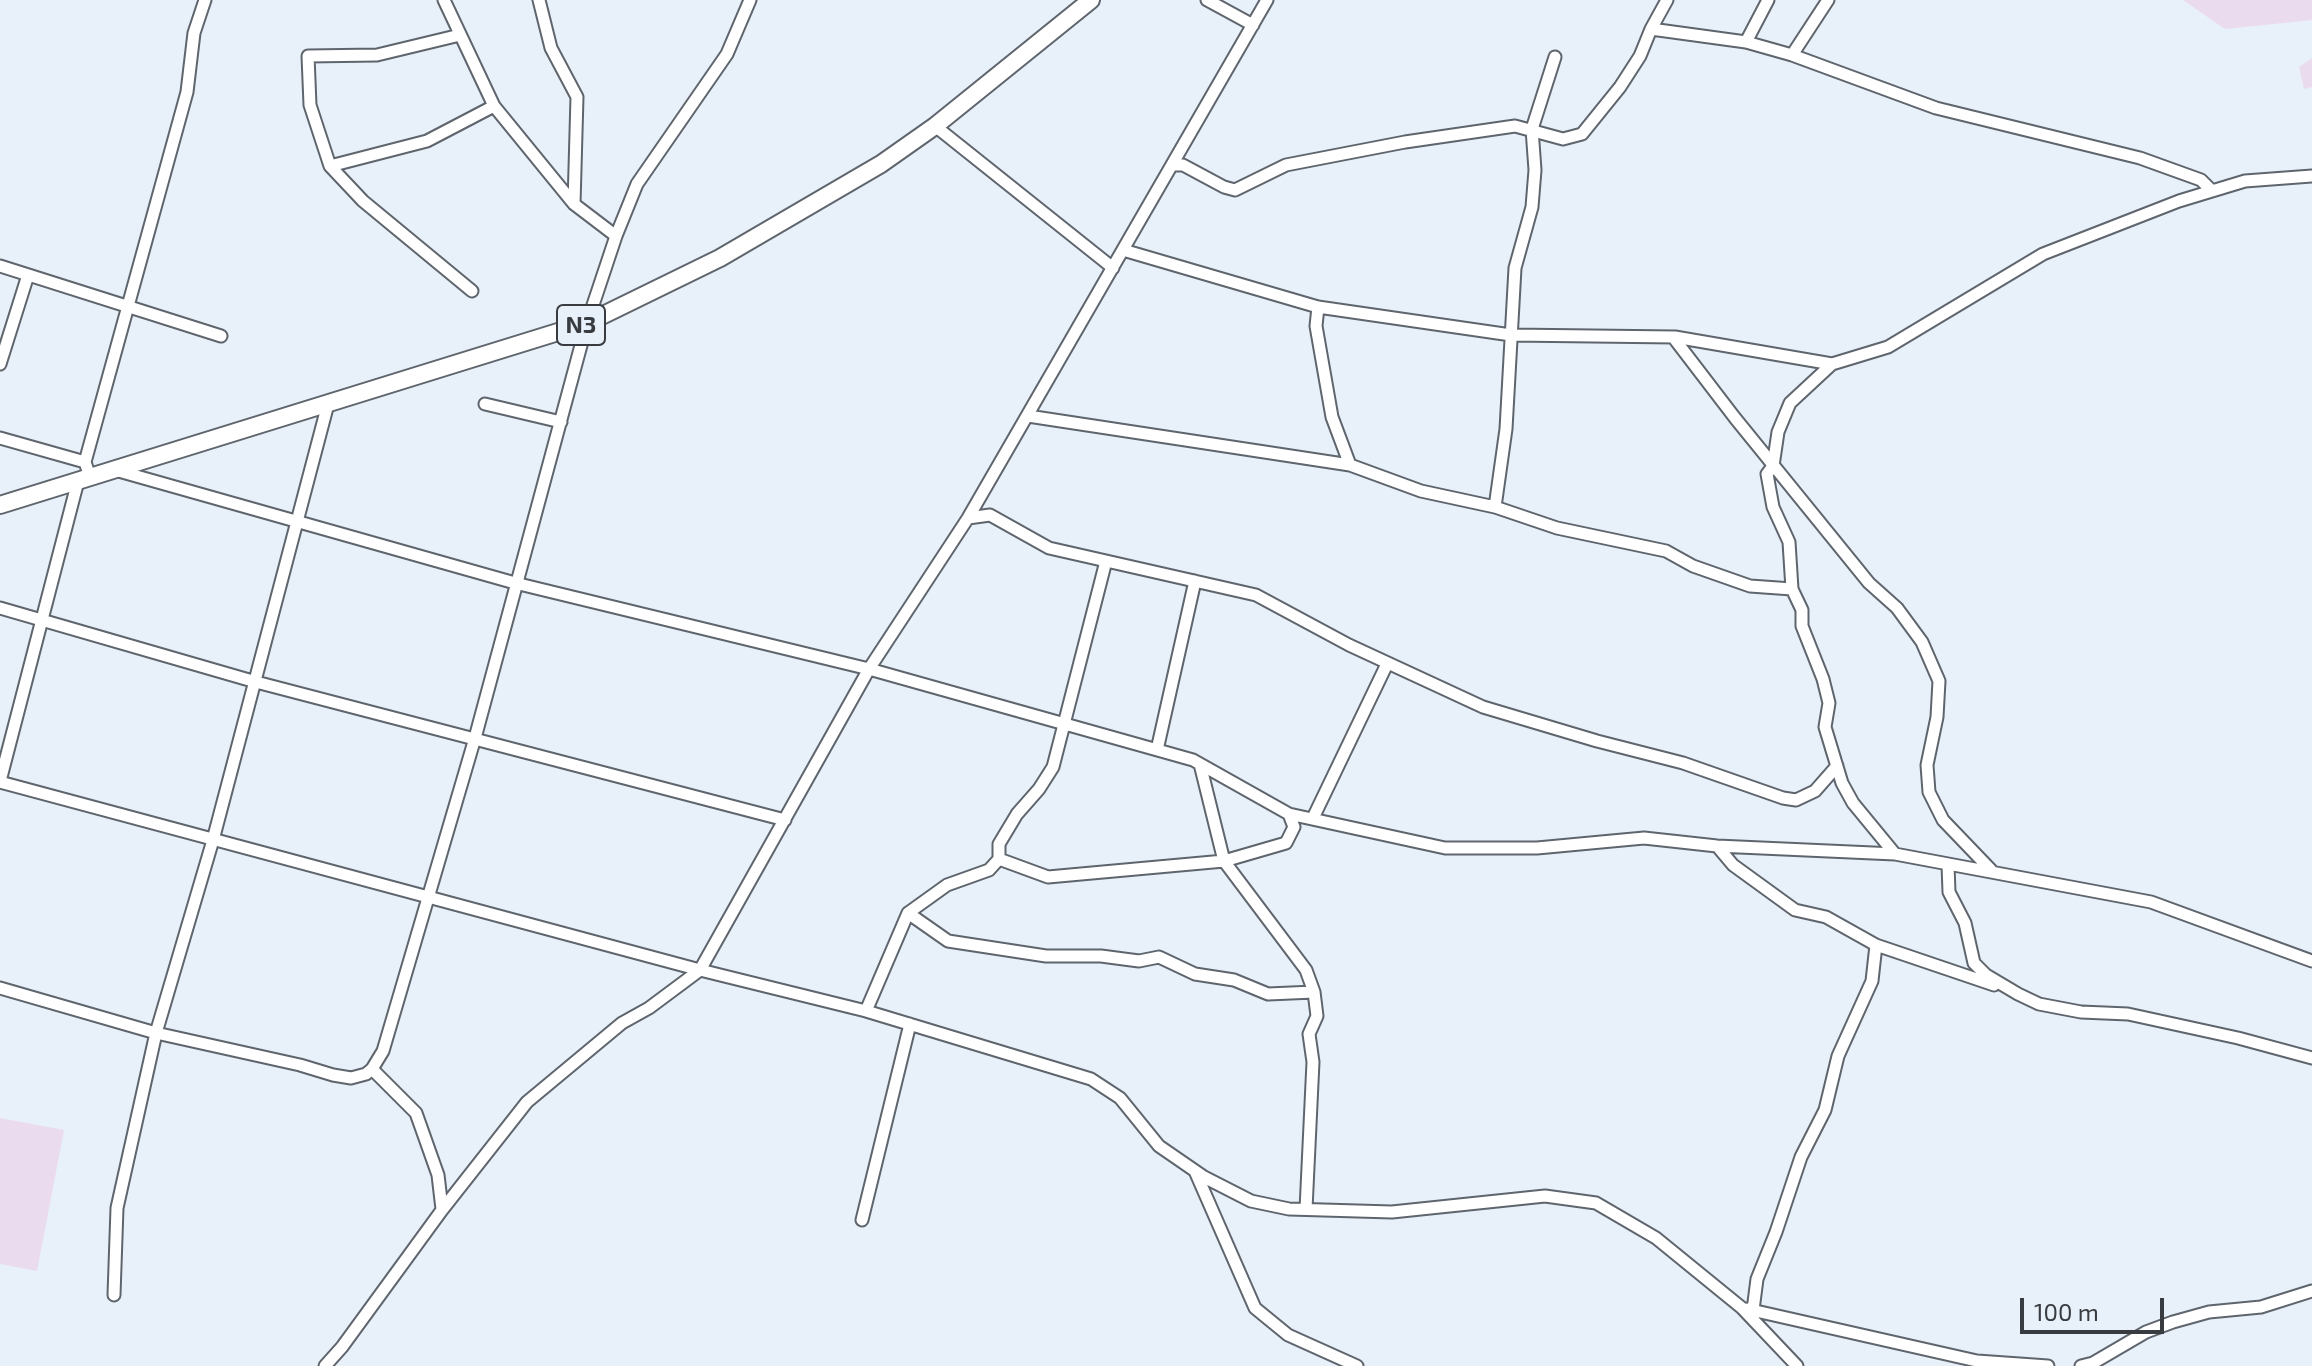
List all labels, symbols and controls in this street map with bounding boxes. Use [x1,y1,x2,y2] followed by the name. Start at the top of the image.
[557,305,605,345] road number: N3
[2024,1282,2168,1332] scale bar
[2034,1297,2099,1326] text: 100 m

